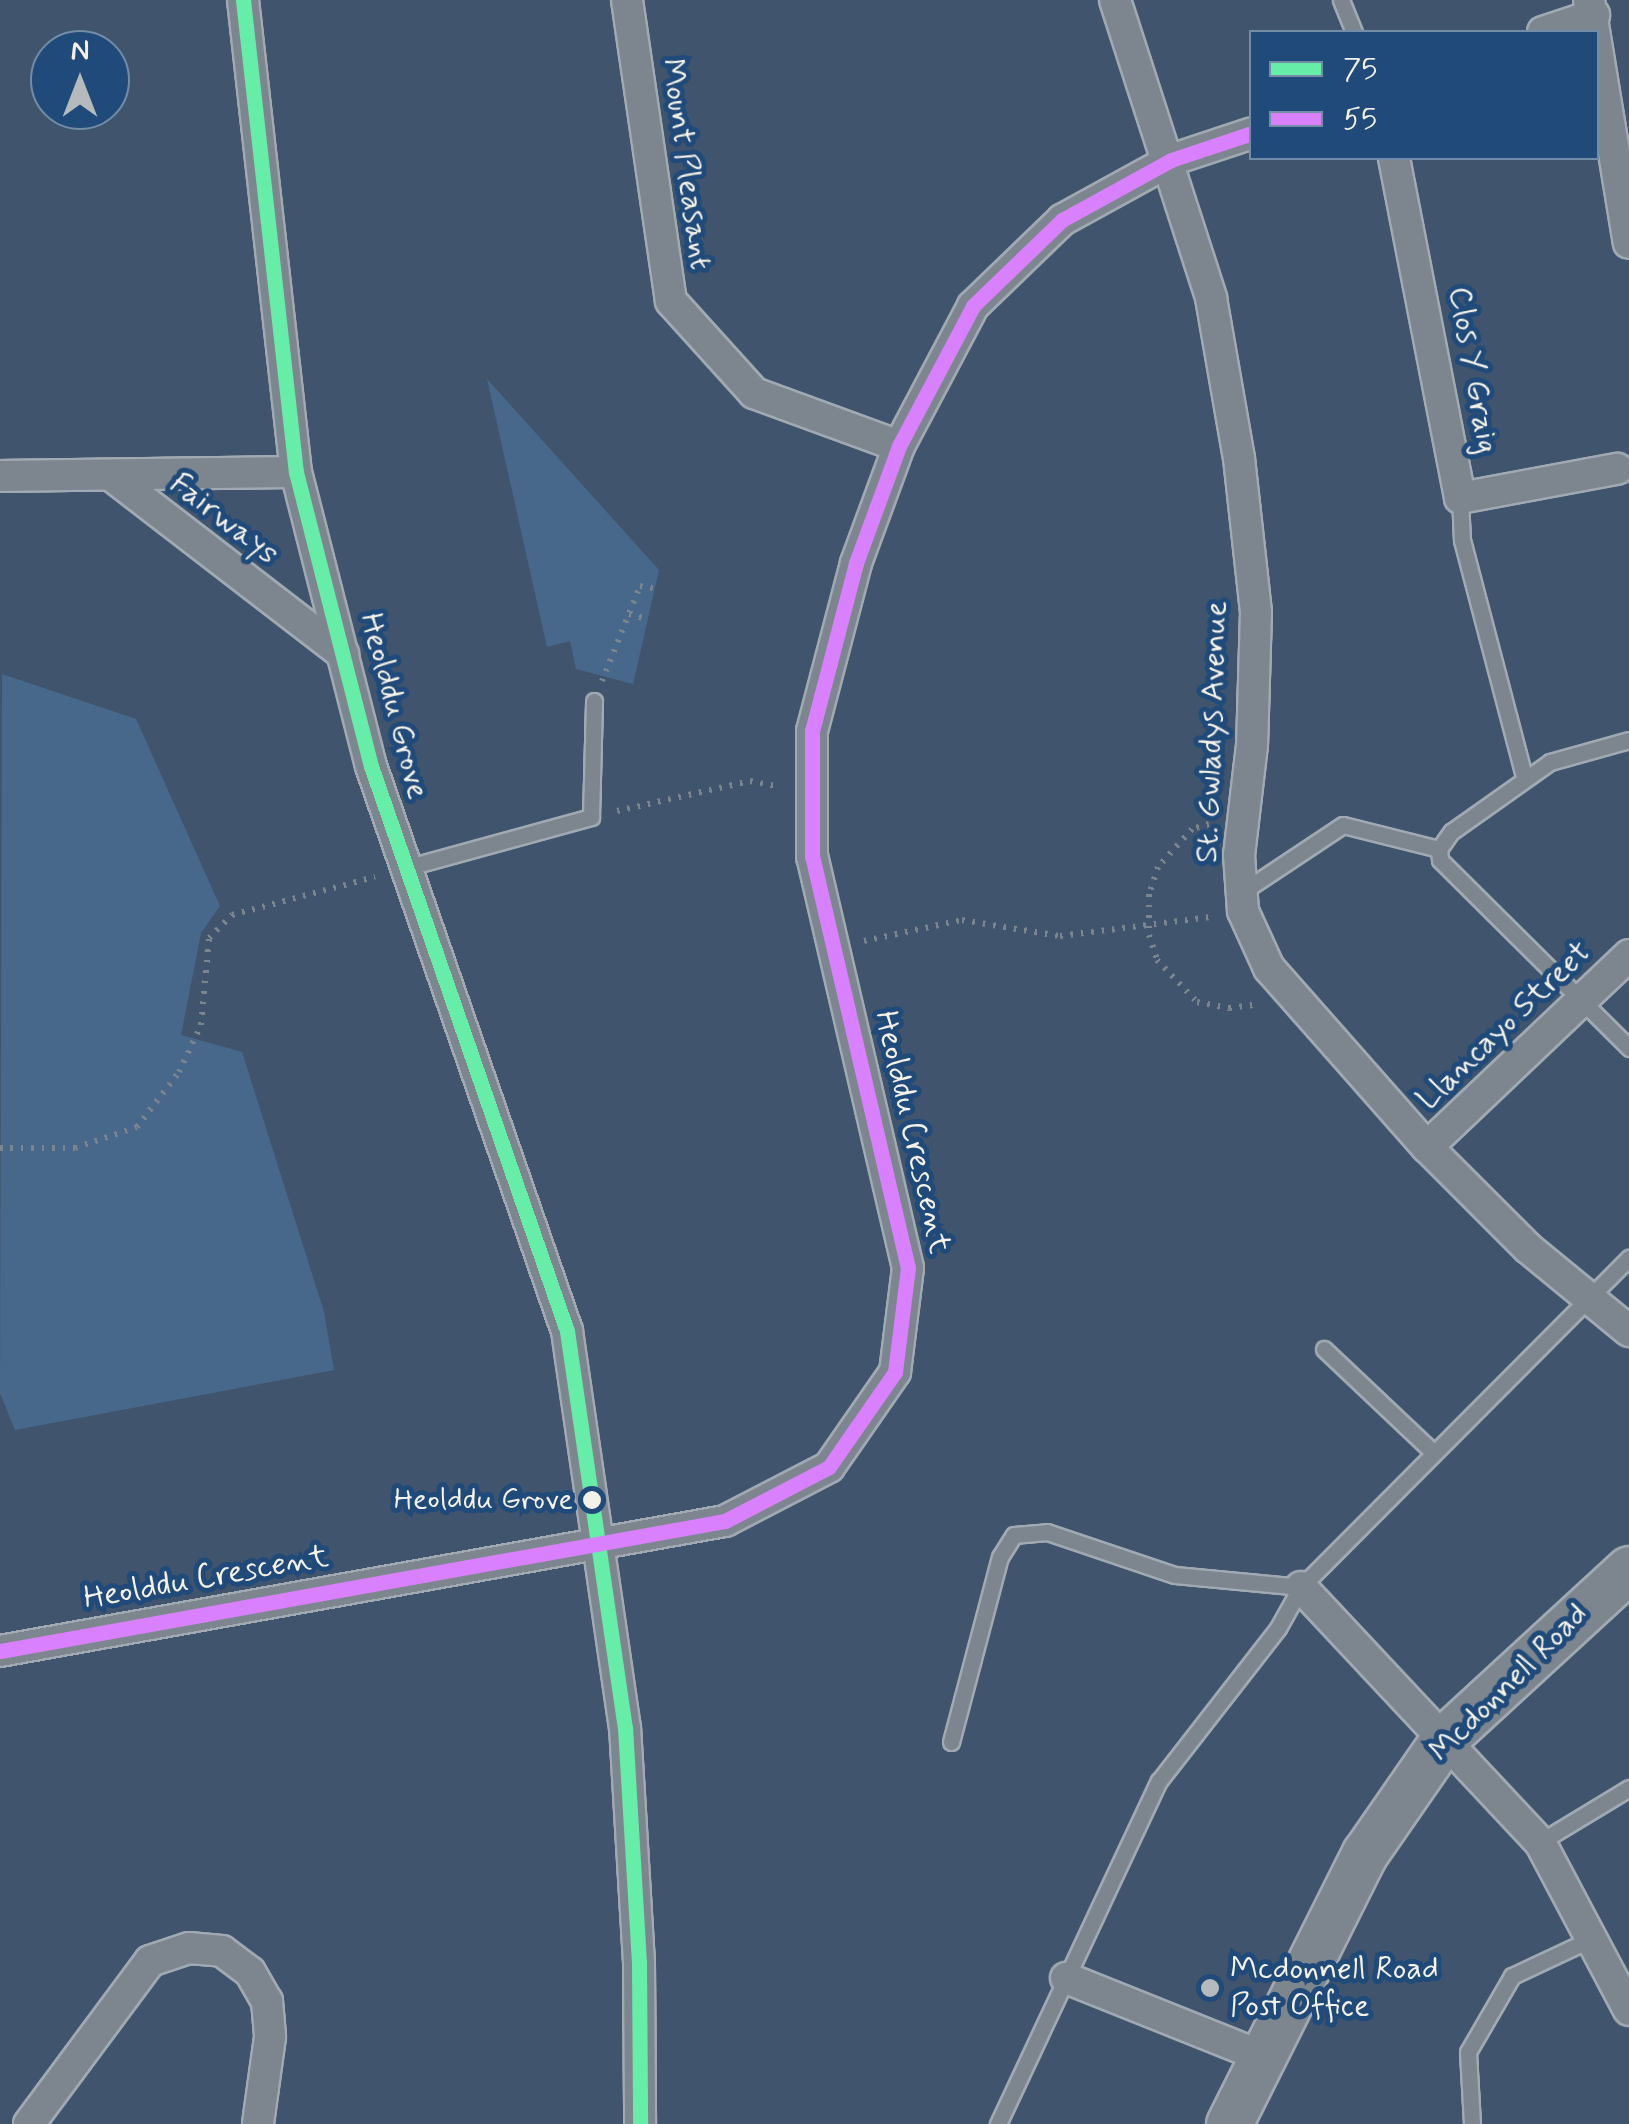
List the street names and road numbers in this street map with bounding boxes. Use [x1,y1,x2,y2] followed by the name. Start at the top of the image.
[652,56,720,272] street label: Mount Pleasant
[1439,283,1507,457] street label: Clos Y Graig
[162,465,286,573] street label: Fairways
[1188,600,1236,864] street label: St. Gwladys Avenue
[351,609,437,803] street label: Heolddu Grove
[1410,934,1598,1118] street label: Llancayo Street
[867,1012,957,1252] street label: Heolddu Crescent
[86,1539,326,1617] street label: Heolddu Crescent
[1422,1596,1596,1770] street label: Mcdonnell Road

